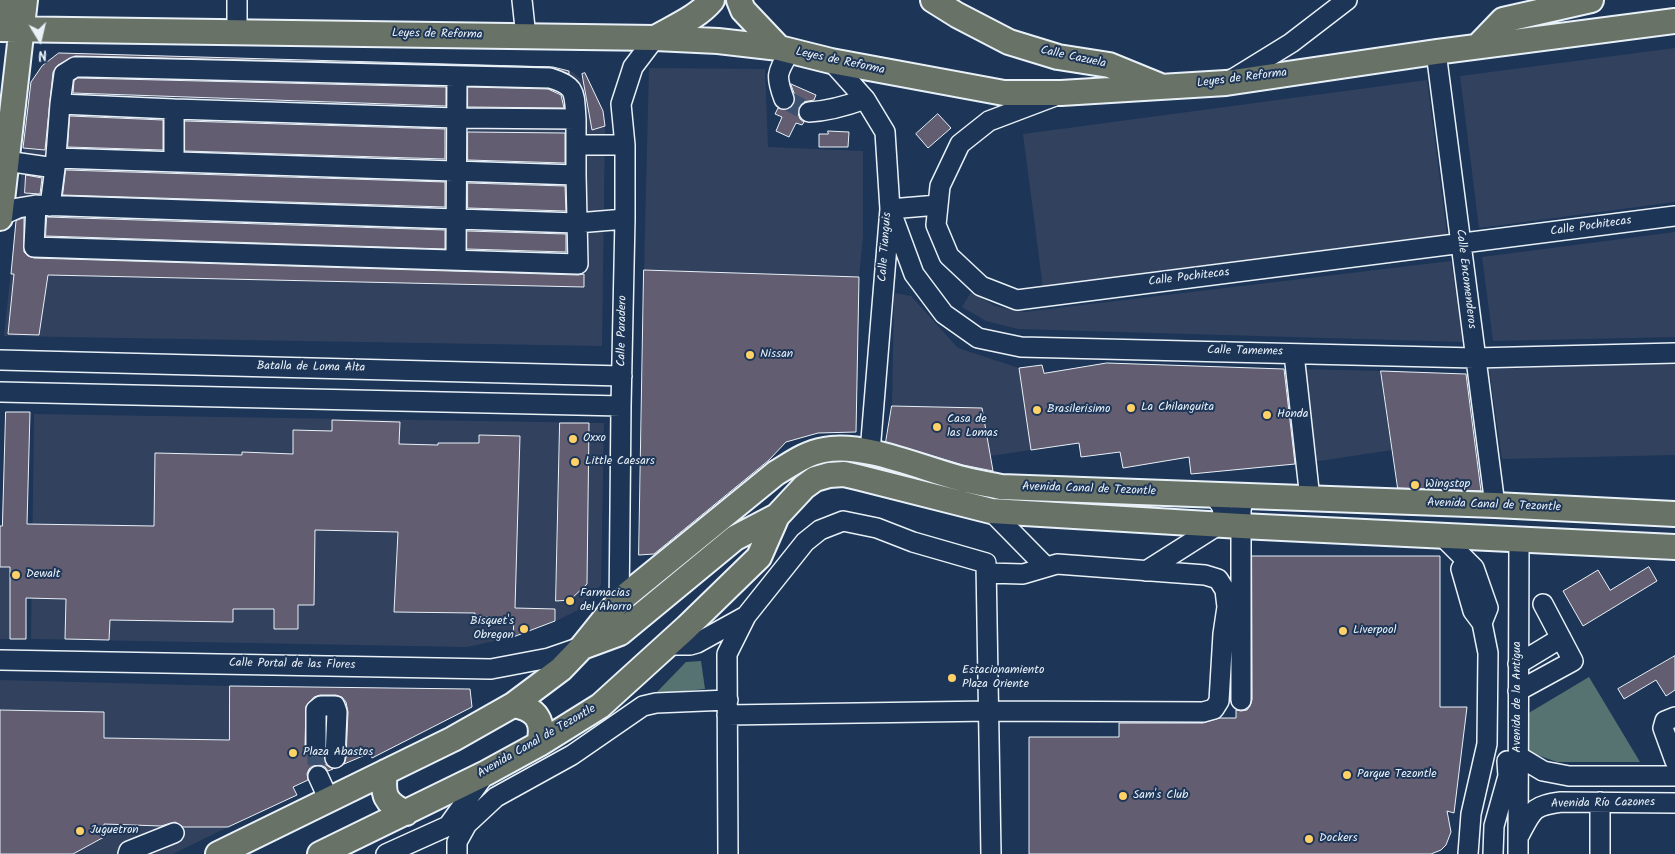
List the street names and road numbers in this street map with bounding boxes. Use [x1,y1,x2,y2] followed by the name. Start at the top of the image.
[392,27,482,43] street label: Leyes de Reforma
[1039,44,1107,72] street label: Calle Cazuela
[794,46,886,78] street label: Leyes de Reforma
[1196,66,1288,92] street label: Leyes de Reforma
[876,212,896,282] street label: Calle Tianguis
[1550,214,1632,240] street label: Calle Pochitecas
[1452,228,1478,330] street label: Calle Encomenderos
[1148,266,1230,290] street label: Calle Pochitecas
[615,295,631,367] street label: Calle Paradero
[1207,344,1283,360] street label: Calle Tamemes
[257,360,365,376] street label: Batalla de Loma Alta
[1022,480,1156,500] street label: Avenida Canal de Tezontle
[1427,496,1561,516] street label: Avenida Canal de Tezontle
[1511,641,1525,753] street label: Avenida de la Antigua
[229,657,355,673] street label: Calle Portal de las Flores
[475,702,599,782] street label: Avenida Canal de Tezontle
[1551,796,1655,812] street label: Avenida Río Cazones

